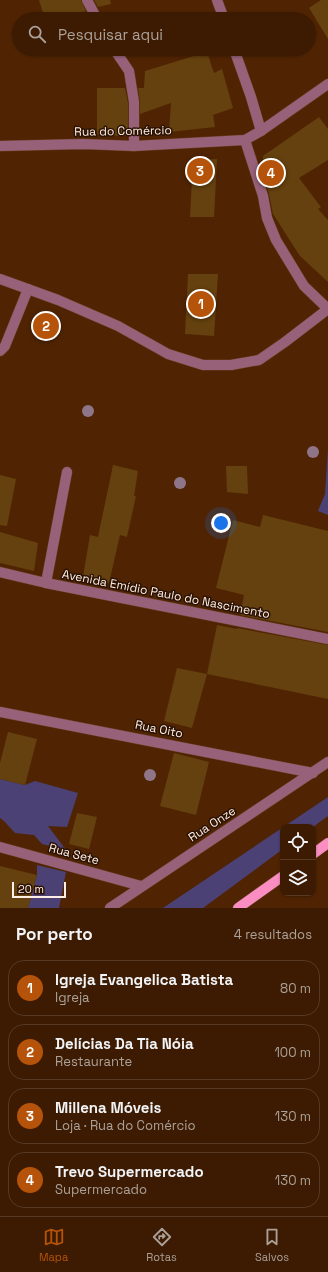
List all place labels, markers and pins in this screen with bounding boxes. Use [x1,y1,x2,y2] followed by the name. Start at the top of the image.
[187,156,213,186] pin: 3
[258,158,284,188] pin: 4
[188,289,214,319] pin: 1
[33,311,59,341] pin: 2

